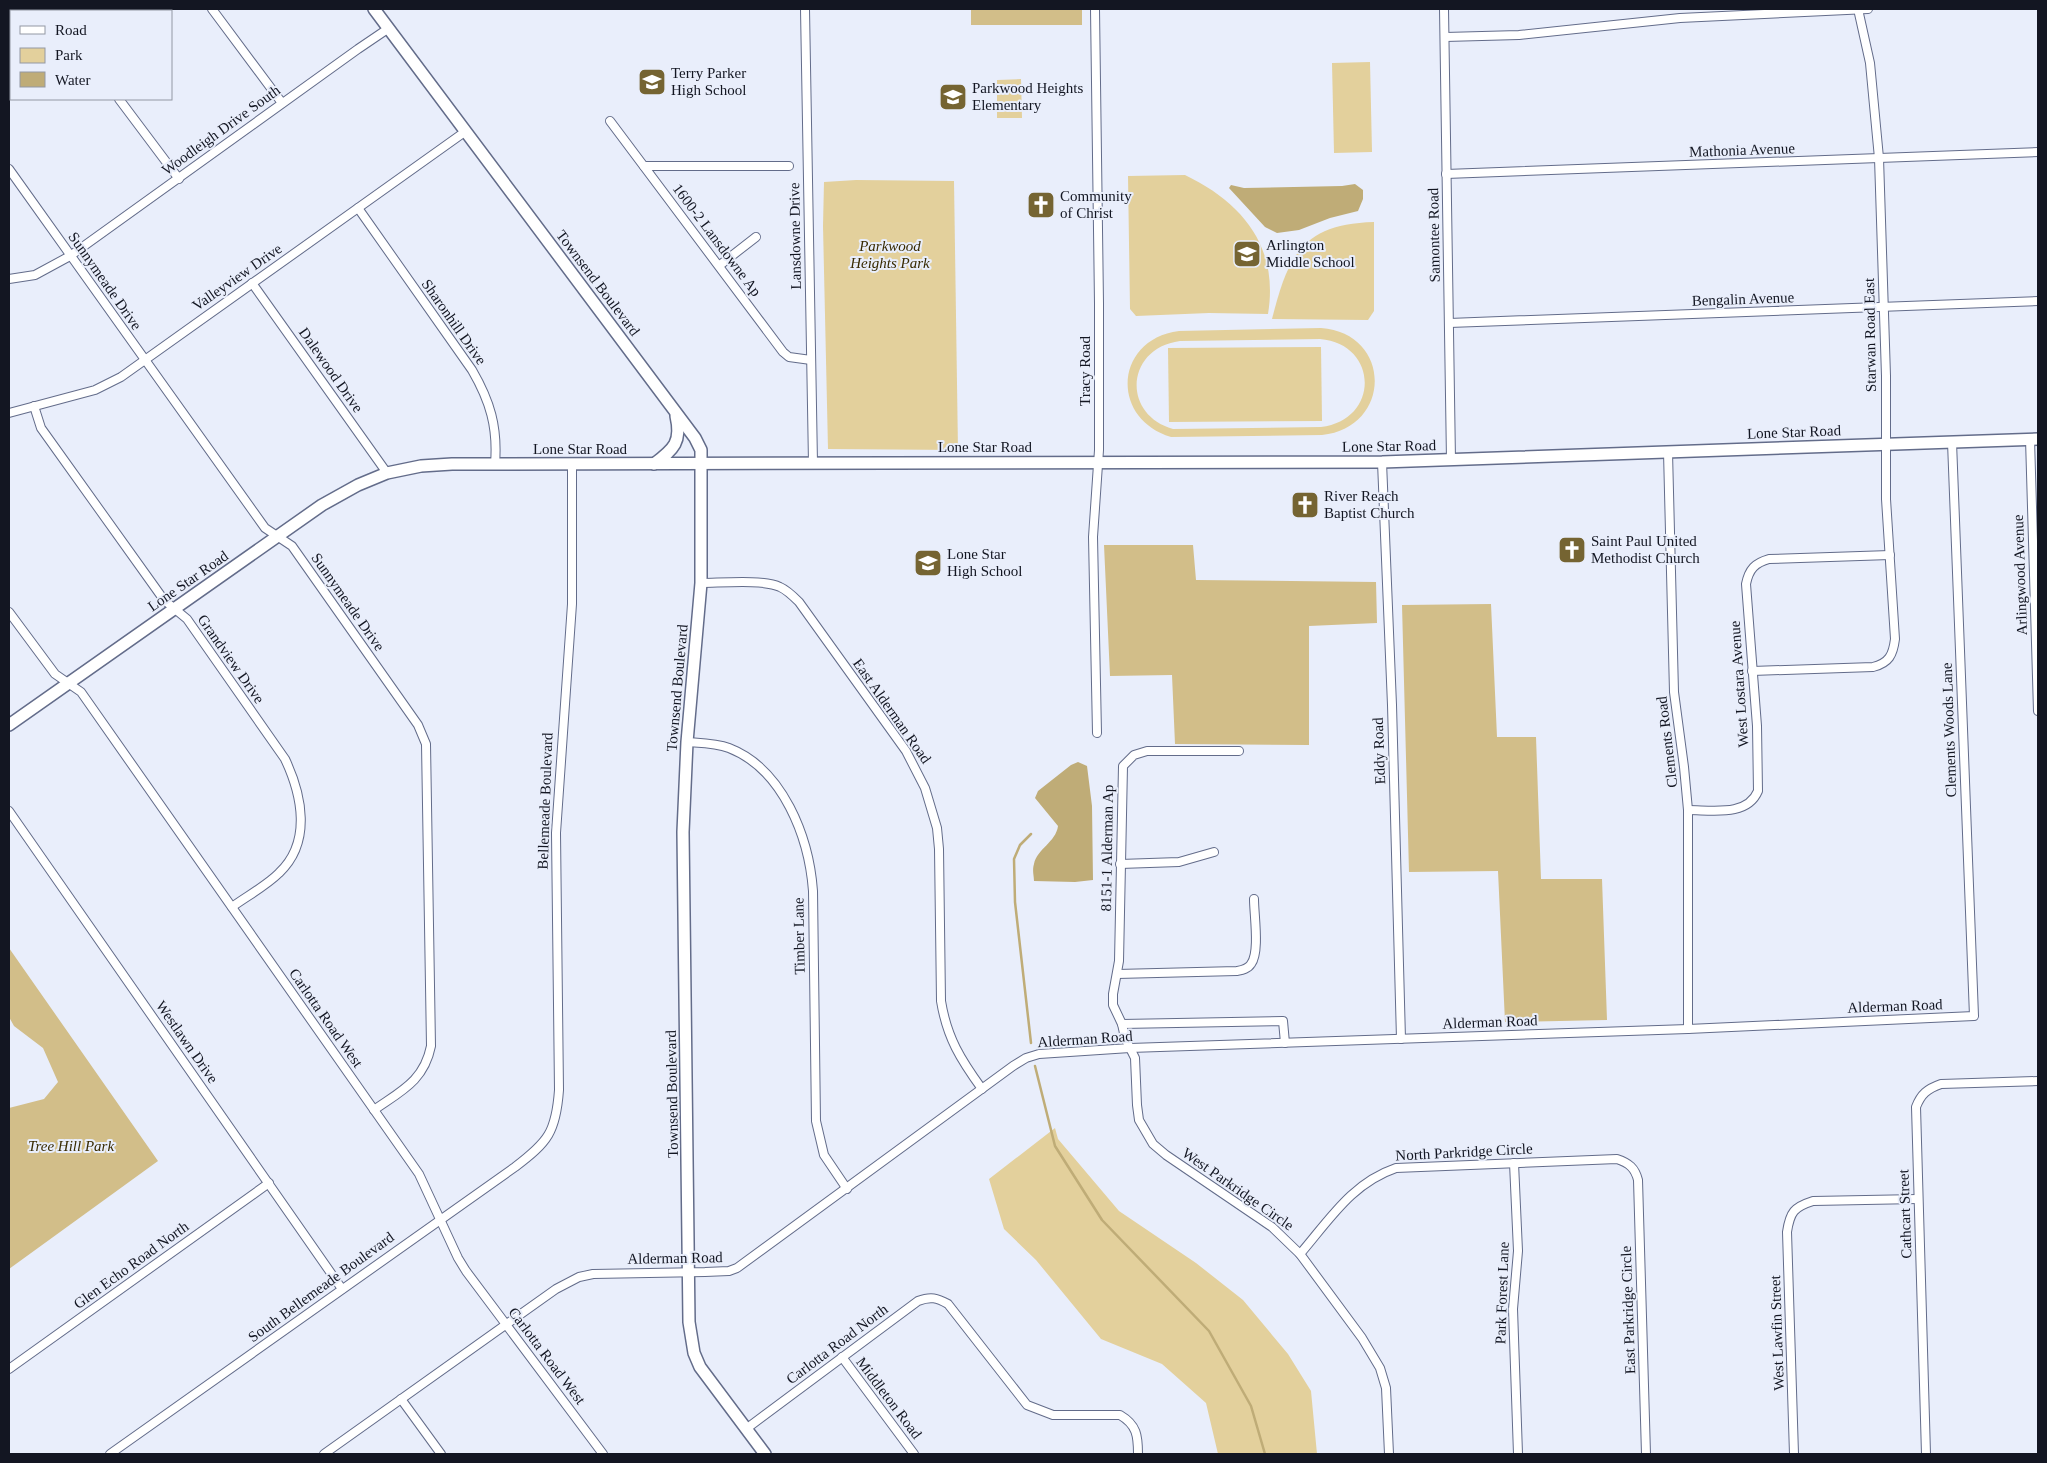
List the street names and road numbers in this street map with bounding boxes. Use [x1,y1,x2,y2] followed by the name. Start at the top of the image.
[159,81,284,178] street label: Woodleigh Drive South
[1689,140,1796,160] street label: Mathonia Avenue
[669,181,765,299] street label: 1600-2 Lansdowne Ap
[786,182,804,290] street label: Lansdowne Drive
[1425,187,1443,282] street label: Samontee Road
[553,227,643,339] street label: Townsend Boulevard
[65,229,145,333] street label: Sunnymeade Drive
[189,240,285,314] street label: Valleyview Drive
[419,276,490,368] street label: Sharonhill Drive
[1861,277,1879,392] street label: Starwan Road East
[1691,289,1795,309] street label: Bengalin Avenue
[296,325,366,416] street label: Dalewood Drive
[1077,336,1093,406] street label: Tracy Road
[1747,422,1842,442] street label: Lone Star Road
[1342,437,1437,455] street label: Lone Star Road
[938,439,1033,455] street label: Lone Star Road
[533,441,628,457] street label: Lone Star Road
[2010,514,2030,636] street label: Arlingwood Avenue
[145,547,232,615] street label: Lone Star Road
[308,550,388,654] street label: Sunnymeade Drive
[194,612,268,707] street label: Grandview Drive
[1727,620,1751,748] street label: West Lostara Avenue
[663,623,691,752] street label: Townsend Boulevard
[850,656,934,767] street label: East Alderman Road
[1939,662,1959,798] street label: Clements Woods Lane
[1653,695,1681,789] street label: Clements Road
[1370,717,1388,785] street label: Eddy Road
[535,732,555,870] street label: Bellemeade Boulevard
[1098,785,1116,911] street label: 8151-1 Alderman Ap
[790,897,808,975] street label: Timber Lane
[286,966,367,1071] street label: Carlotta Road West
[1847,996,1943,1016] street label: Alderman Road
[153,998,221,1086] street label: Westlawn Drive
[1442,1012,1538,1032] street label: Alderman Road
[1037,1028,1134,1050] street label: Alderman Road
[663,1030,681,1158] street label: Townsend Boulevard
[1395,1140,1533,1164] street label: North Parkridge Circle
[1179,1145,1297,1234] street label: West Parkridge Circle
[1895,1168,1915,1259] street label: Cathcart Street
[71,1218,192,1312] street label: Glen Echo Road North
[245,1229,397,1345] street label: South Bellemeade Boulevard
[1492,1241,1512,1344] street label: Park Forest Lane
[1618,1245,1638,1374] street label: East Parkridge Circle
[627,1249,723,1267] street label: Alderman Road
[1767,1274,1787,1391] street label: West Lawfin Street
[783,1300,891,1387] street label: Carlotta Road North
[505,1305,589,1408] street label: Carlotta Road West
[853,1354,925,1442] street label: Middleton Road

